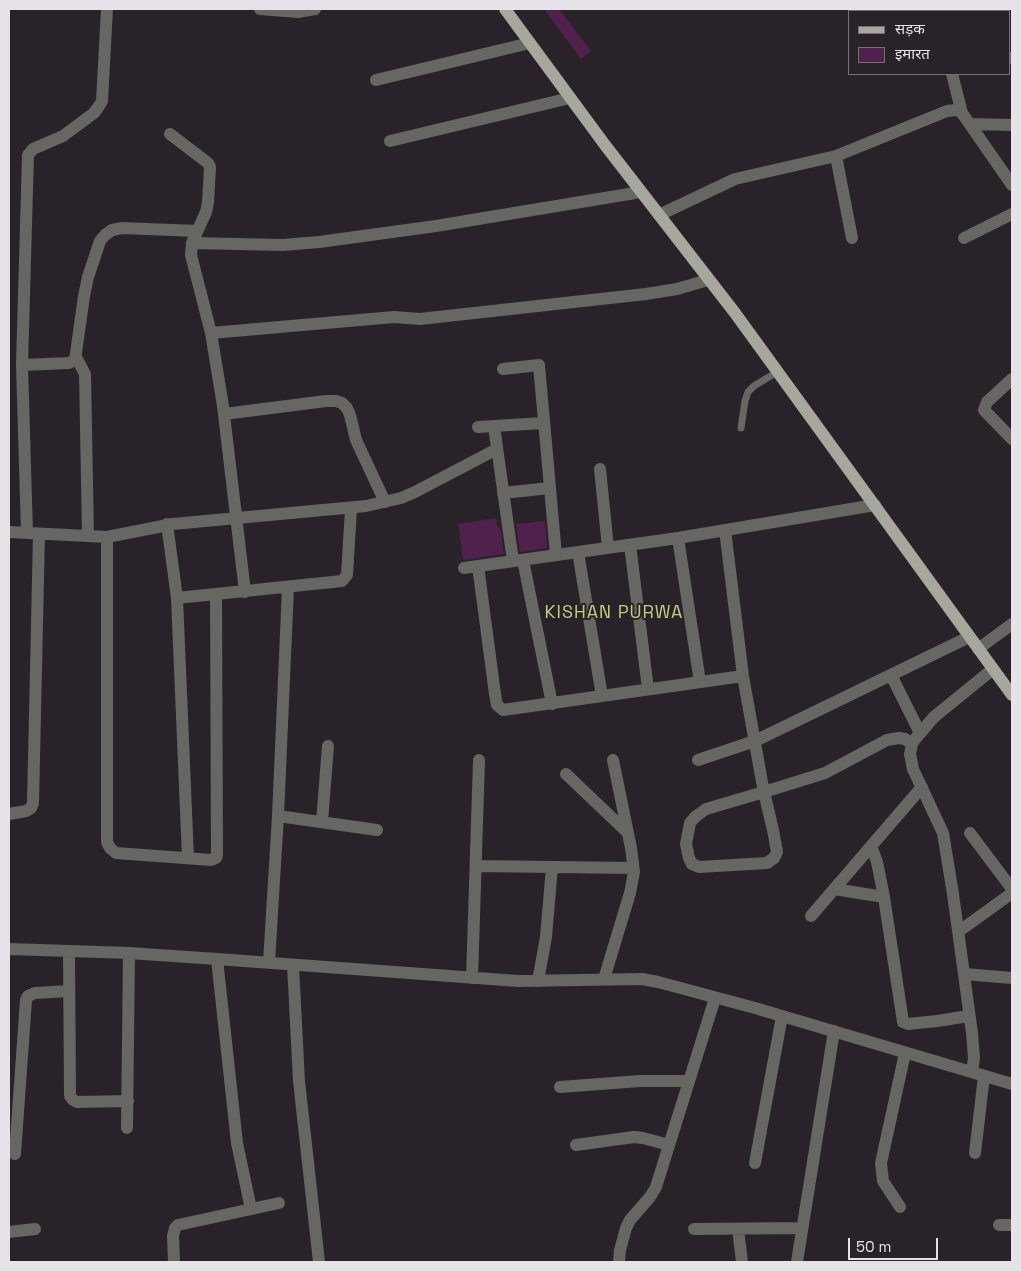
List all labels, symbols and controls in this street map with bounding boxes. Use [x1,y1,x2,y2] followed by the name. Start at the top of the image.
[848,10,1011,75] legend
[895,19,925,38] text: सड़क
[895,44,930,63] text: इमारत
[543,602,685,624] district label: KISHAN PURWA
[851,1228,941,1260] scale bar
[856,1237,891,1256] text: 50 m

